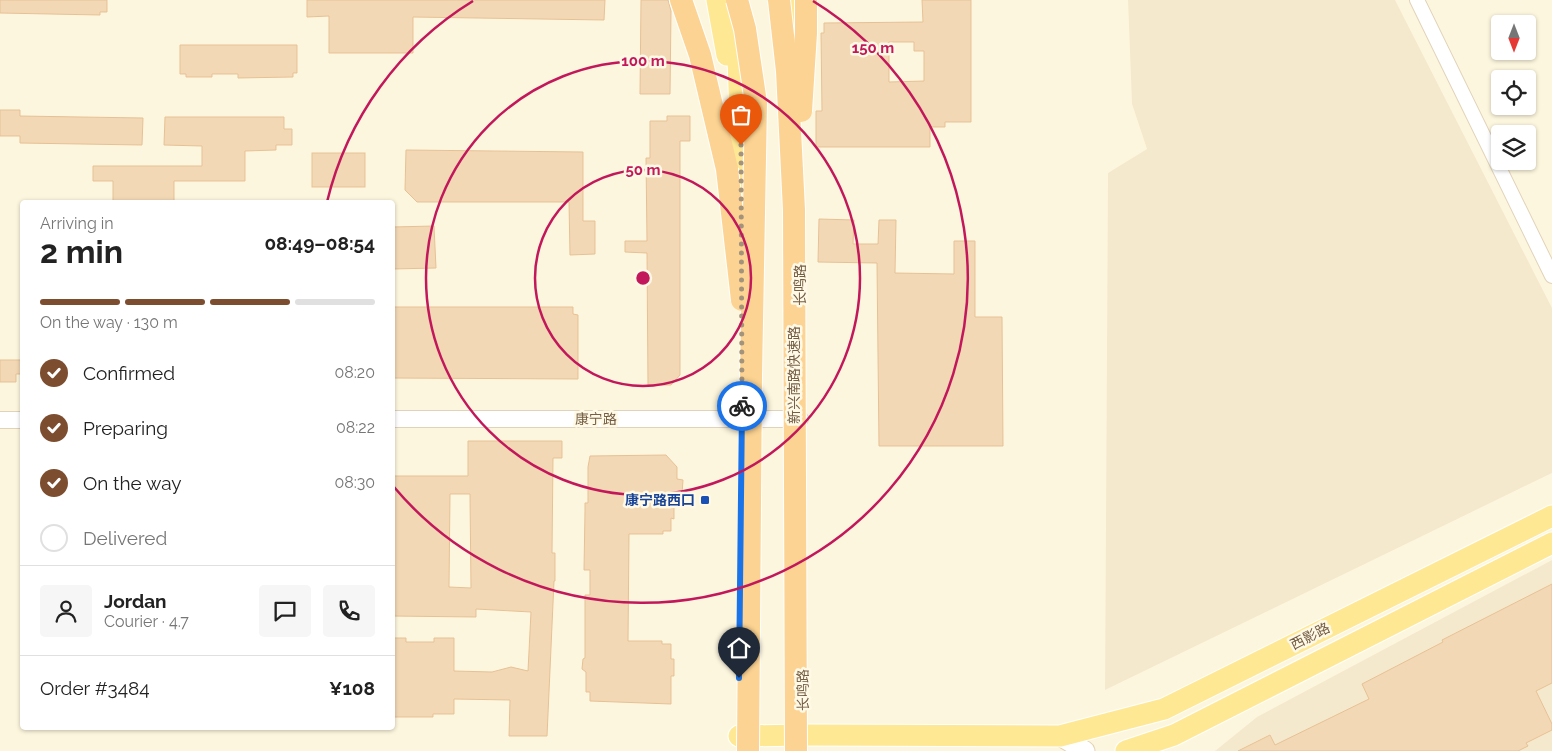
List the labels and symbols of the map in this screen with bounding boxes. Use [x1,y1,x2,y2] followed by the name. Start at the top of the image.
[1491,15,1536,60] north arrow
[852,39,894,57] text: 150 m
[621,52,665,70] text: 100 m
[720,94,762,145] pin
[625,161,661,179] text: 50 m
[792,264,808,306] street label: 长鸣路
[634,269,652,287] centre of rings
[786,326,802,424] street label: 新兴南路快速路
[717,381,767,431] courier
[575,411,617,427] street label: 康宁路
[625,492,695,508] place label: 康宁路西口
[699,494,711,506] marker: 康宁路西口
[1288,619,1332,653] street label: 西影路
[718,627,760,678] pin
[795,669,811,711] street label: 长鸣路

